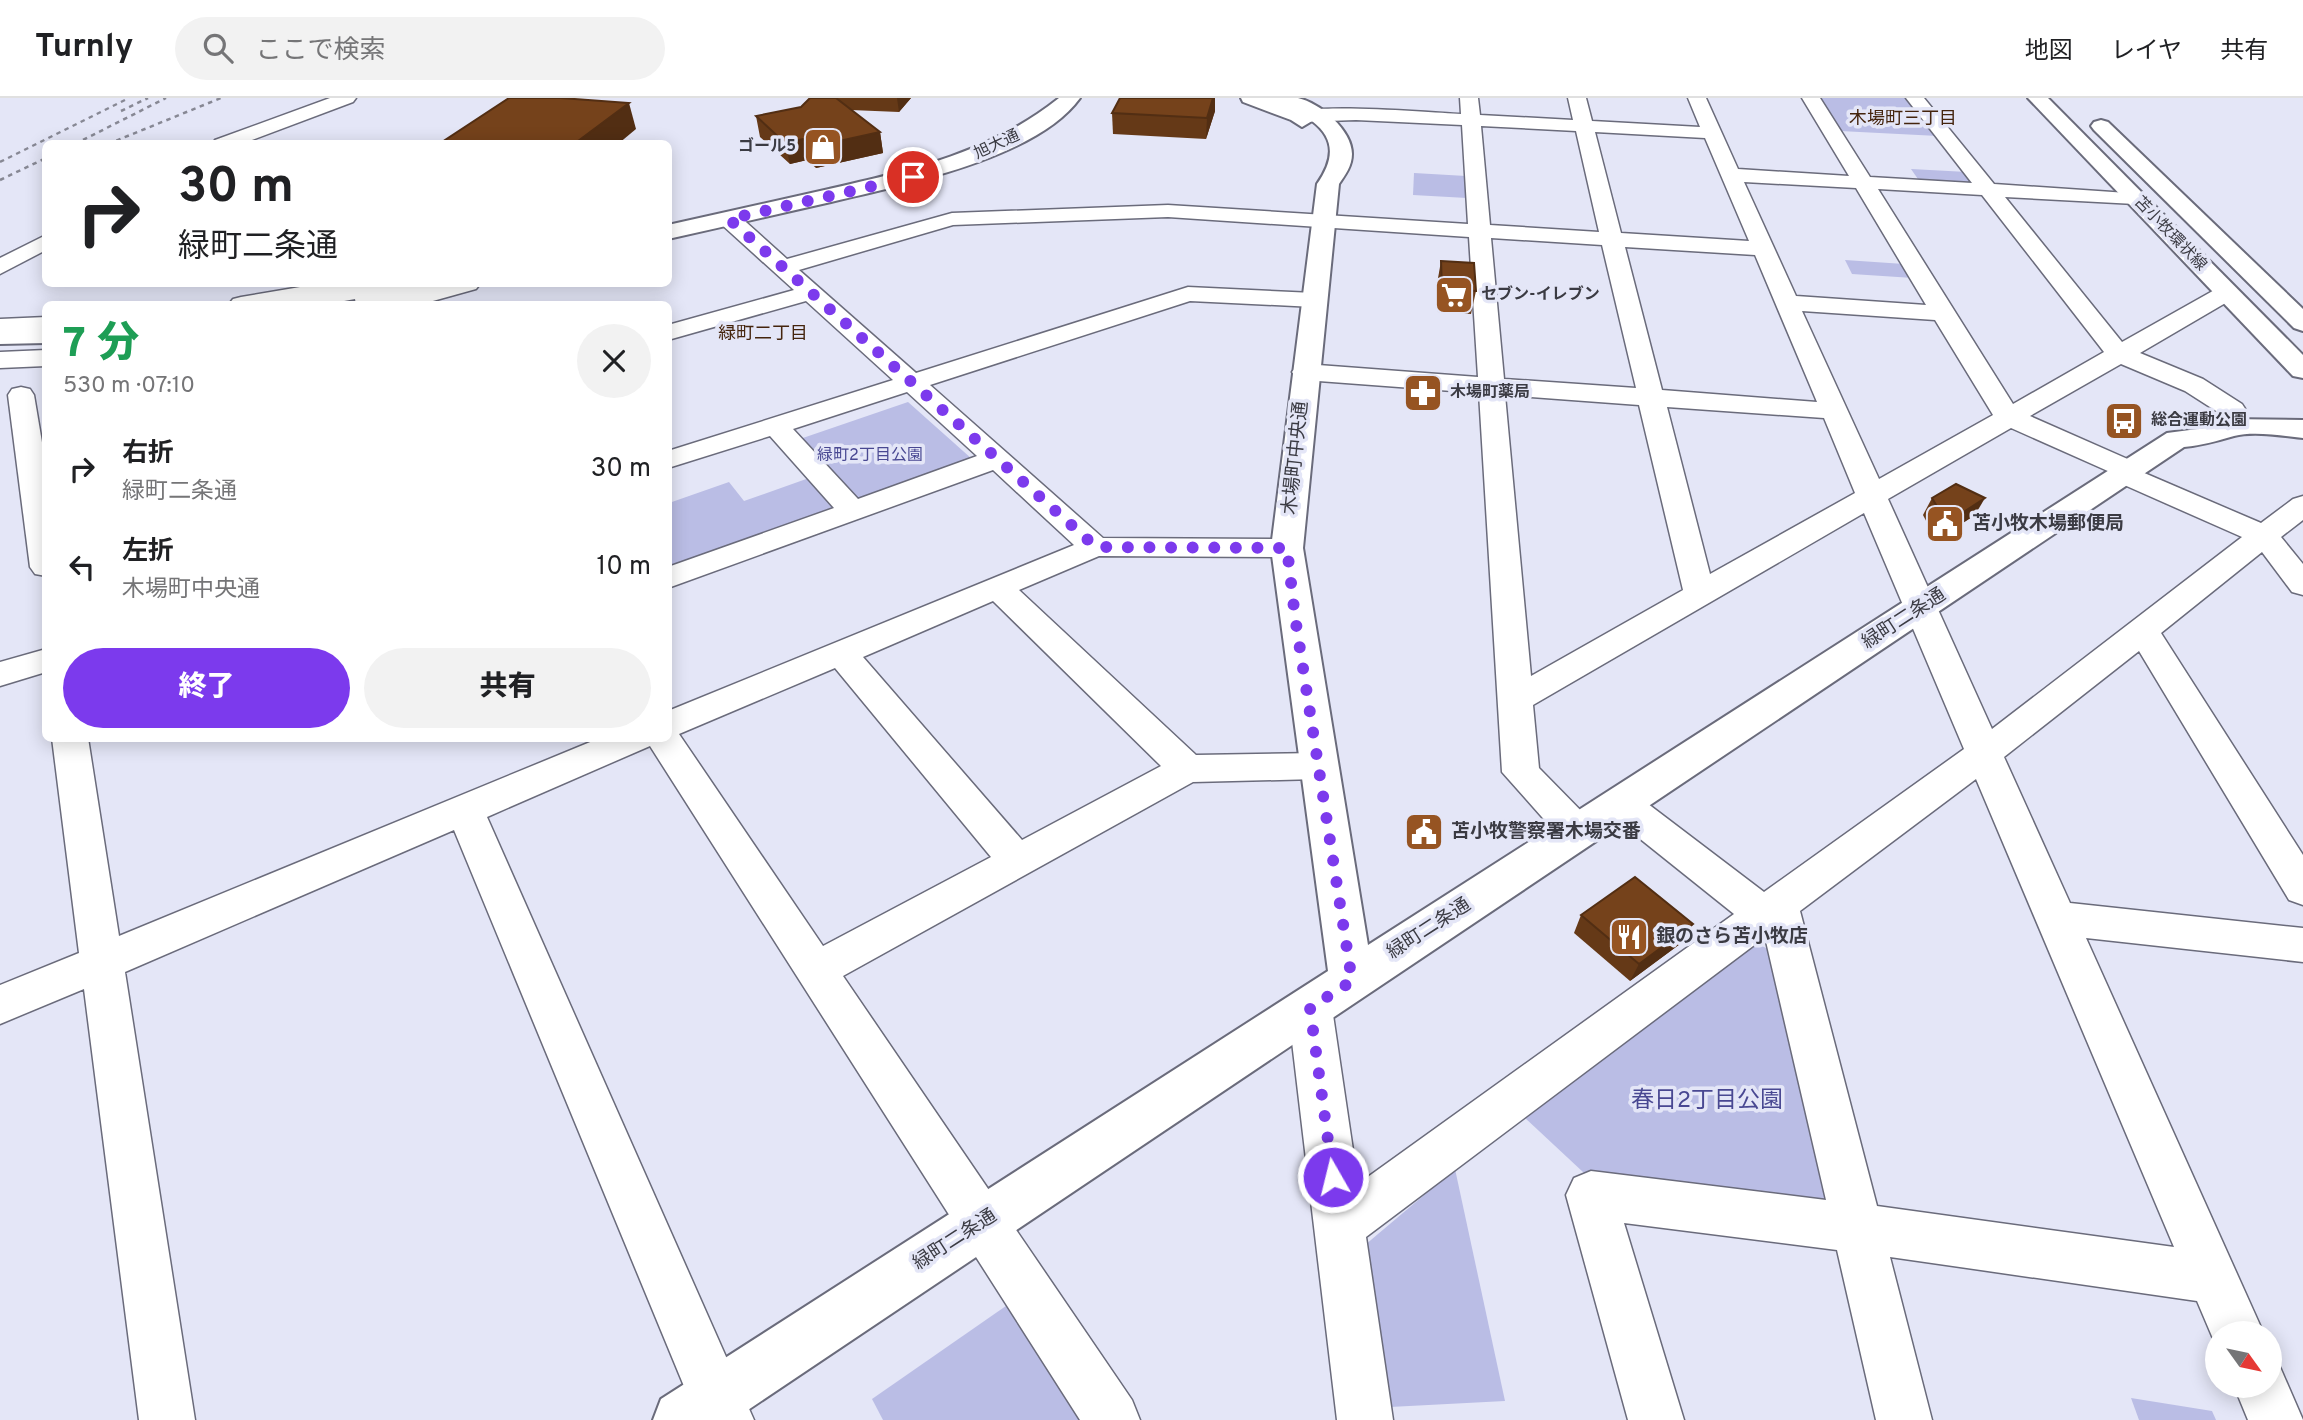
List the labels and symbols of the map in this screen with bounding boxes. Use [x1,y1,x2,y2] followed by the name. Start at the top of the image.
[1849,108,1957,131] district label: 木場町三丁目
[802,126,844,168] shop icon: ゴール5
[971,126,1023,164] street label: 旭大通
[738,136,796,157] place label: ゴール5
[883,147,943,207] pin
[2129,193,2211,275] street label: 苫小牧環状線
[1433,274,1475,316] supermarket icon: セブン-イレブン
[1481,285,1600,305] place label: セブン-イレブン
[718,323,808,346] district label: 緑町二丁目
[1402,372,1444,414] pharmacy icon: 木場町薬局
[1450,383,1530,403] place label: 木場町薬局
[1278,400,1314,516] street label: 木場町中央通
[2103,400,2145,442] bus stop icon: 総合運動公園
[2151,410,2247,431] place label: 総合運動公園
[817,446,923,466] park label: 緑町2丁目公園
[1924,503,1966,545] public building icon: 苫小牧木場郵便局
[1972,512,2124,536] place label: 苫小牧木場郵便局
[1858,583,1950,655] street label: 緑町二条通
[1403,811,1445,853] public building icon: 苫小牧警察署木場交番
[1451,820,1641,844] place label: 苫小牧警察署木場交番
[1383,893,1475,965] street label: 緑町二条通
[1608,916,1650,958] restaurant icon: 銀のさら苫小牧店
[1656,925,1808,949] place label: 銀のさら苫小牧店
[1631,1087,1783,1116] park label: 春日2丁目公園
[1296,1140,1370,1214] position arrow
[909,1204,1001,1276] street label: 緑町二条通
[2205,1321,2282,1398] north arrow

